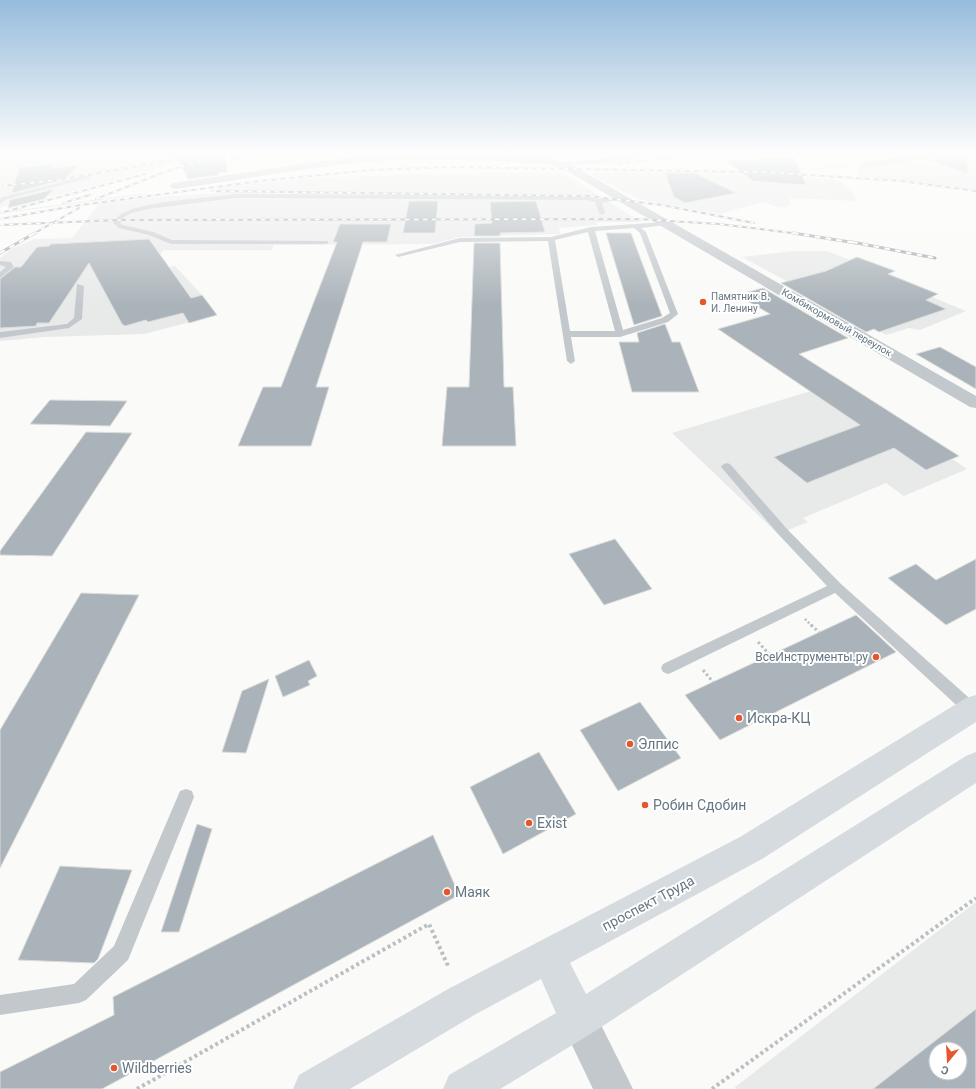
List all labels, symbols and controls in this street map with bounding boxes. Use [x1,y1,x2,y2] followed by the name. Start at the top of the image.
[780,286,894,359] street label: Комбикормовый переулок
[711,291,770,314] place label: Памятник В. И. Ленину
[698,297,708,307] marker: Памятник В. И. Ленину
[755,650,868,664] place label: ВсеИнструменты.ру
[871,652,881,662] marker: ВсеИнструменты.ру
[747,710,810,726] place label: Искра-КЦ
[734,713,744,723] marker: Искра-КЦ
[638,736,679,752] place label: Элпис
[625,739,635,749] marker: Элпис
[653,797,746,813] place label: Робин Сдобин
[640,800,650,810] marker: Робин Сдобин
[537,815,568,831] place label: Exist
[524,818,534,828] marker: Exist
[599,872,697,934] street label: проспект Труда
[455,884,491,900] place label: Маяк
[442,887,452,897] marker: Маяк
[928,1041,968,1081] north arrow
[122,1060,192,1076] place label: Wildberries
[109,1063,119,1073] marker: Wildberries
[940,1063,950,1077] text: С

